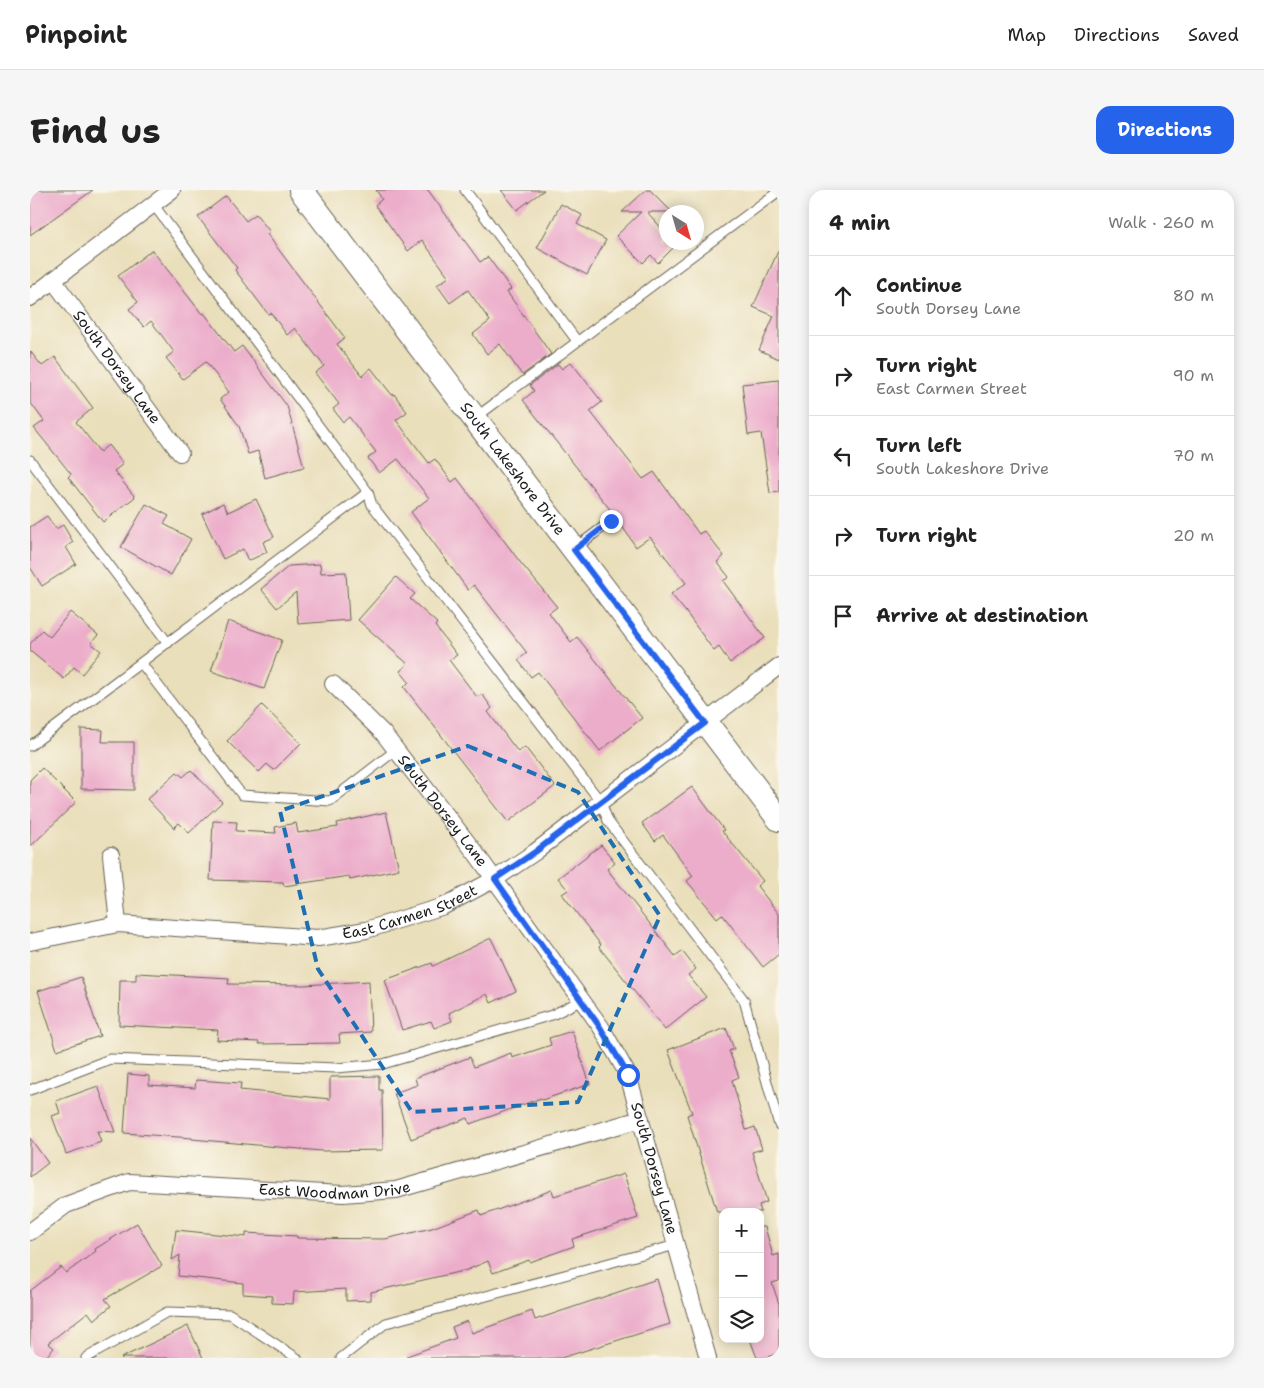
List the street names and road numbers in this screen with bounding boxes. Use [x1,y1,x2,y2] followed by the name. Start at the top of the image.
[69,306,165,428] street label: South Dorsey Lane
[456,398,570,539] street label: South Lakeshore Drive
[393,751,492,871] street label: South Dorsey Lane
[341,880,481,944] street label: East Carmen Street
[626,1100,682,1236] street label: South Dorsey Lane
[258,1176,413,1204] street label: East Woodman Drive

